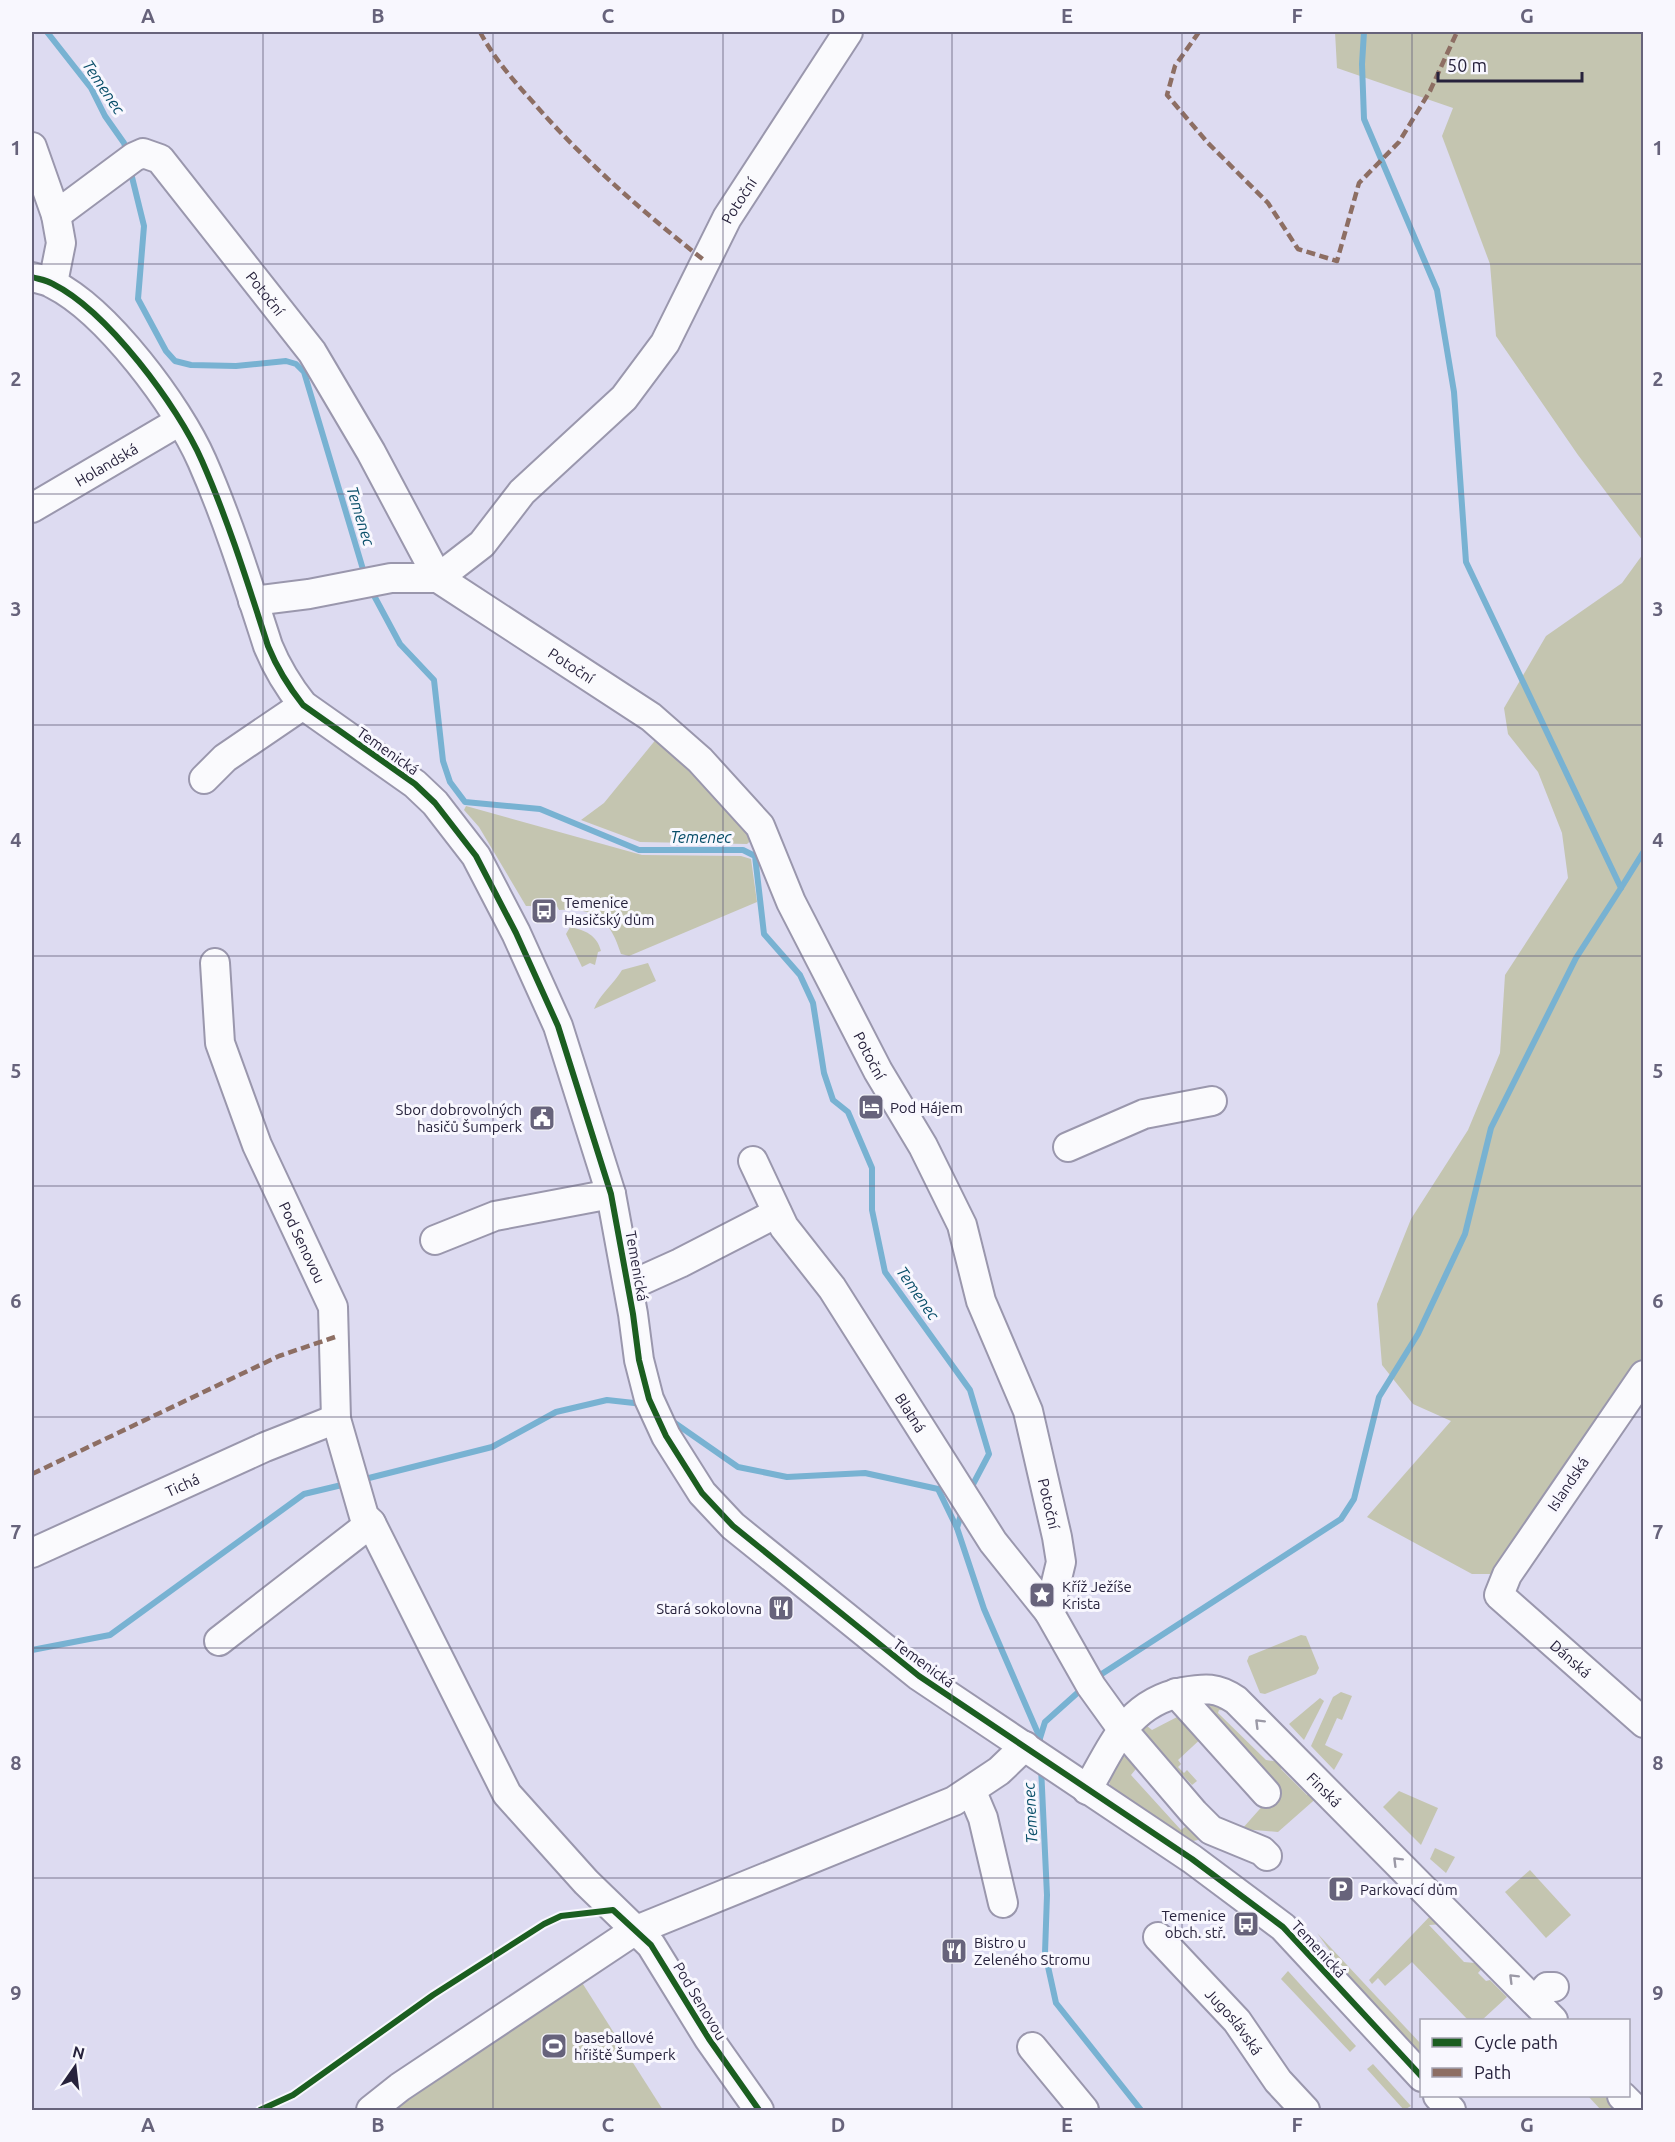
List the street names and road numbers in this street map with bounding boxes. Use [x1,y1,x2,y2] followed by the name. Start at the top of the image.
[717,174,760,226] street label: Potoční
[243,268,289,319] street label: Potoční
[72,439,141,490] street label: Holandská
[545,644,598,687] street label: Potoční
[354,724,422,778] street label: Temenická
[851,1029,890,1083] street label: Potoční
[276,1199,329,1286] street label: Pod Senovou
[622,1229,652,1303] street label: Temenická
[892,1390,930,1435] street label: Blatná
[1544,1454,1592,1514] street label: Islandská
[162,1470,202,1500] street label: Tichá
[1035,1477,1063,1531] street label: Potoční
[890,1635,958,1691] street label: Temenická
[1547,1636,1595,1681] street label: Dánská
[1304,1768,1345,1810] street label: Finská
[1288,1917,1350,1981] street label: Temenická
[670,1959,730,2043] street label: Pod Senovou
[1202,1985,1266,2058] street label: Jugoslávská

